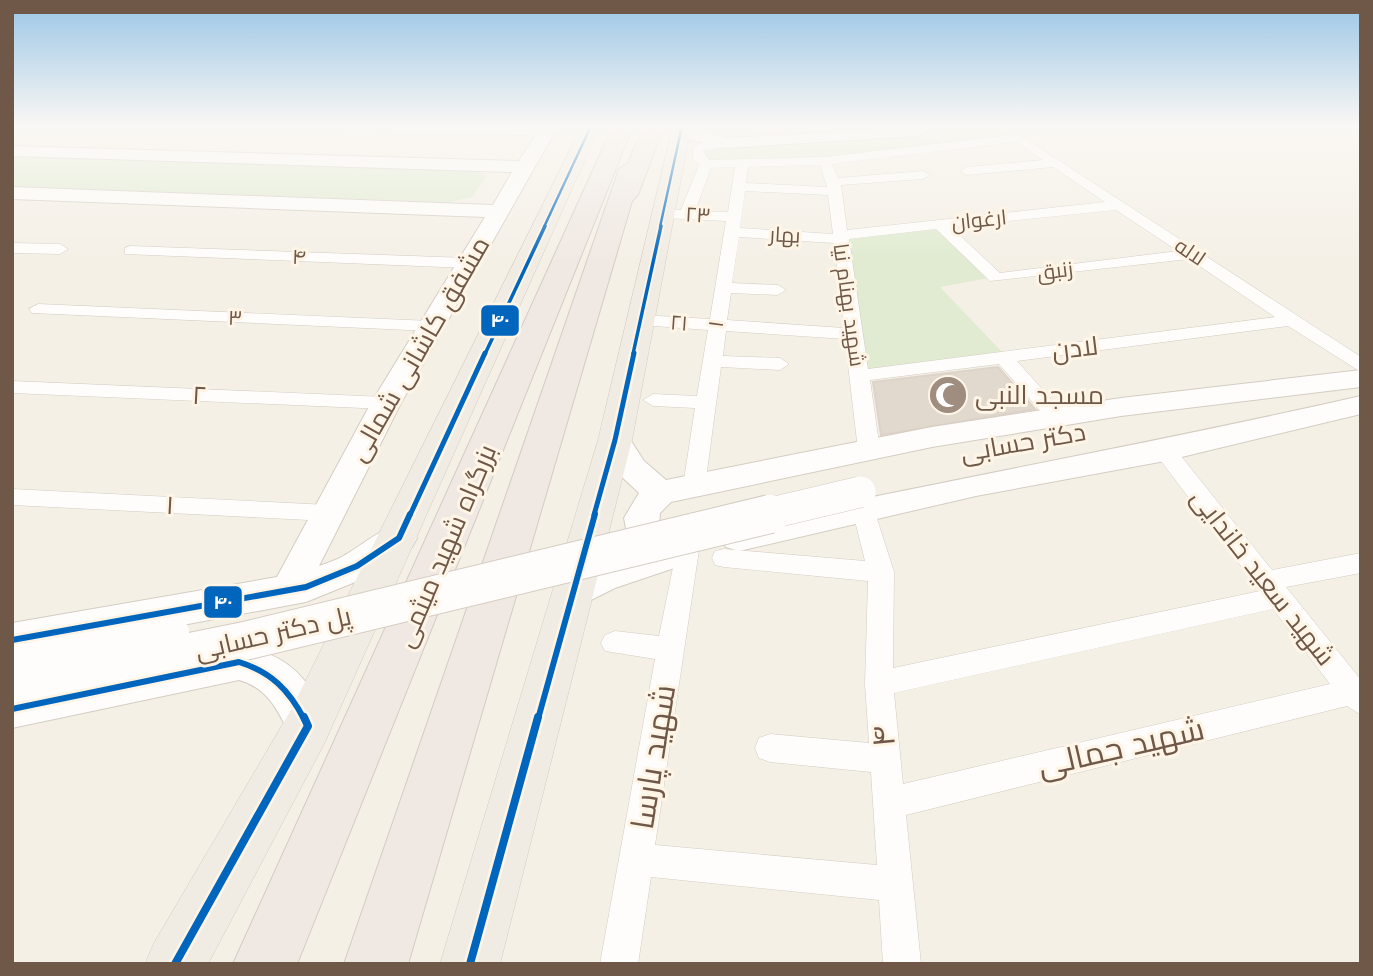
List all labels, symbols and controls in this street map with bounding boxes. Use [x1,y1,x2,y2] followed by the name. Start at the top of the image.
[685,199,711,231] street label: ۲۳
[950,202,1008,238] street label: ارغوان
[768,219,801,251] street label: بهار
[339,229,499,469] street label: مشفق کاشانی شمالی
[1169,231,1211,273] street label: لاله
[826,241,872,369] street label: شهید بهنام نیا
[292,242,307,272] street label: ۴
[1035,254,1075,288] street label: زنبق
[227,303,243,333] street label: ۳
[480,304,520,337] line badge: ۴۰
[490,307,510,334] text: ۴۰
[669,307,689,339] street label: ۲۱
[701,319,731,329] street label: ۱
[1050,326,1100,370] street label: لادن
[927,374,969,416] mosque icon: مسجد النبی
[191,376,207,414] street label: ۲
[975,376,1104,414] place label: مسجد النبی
[957,412,1089,472] street label: دکتر حسابی
[386,438,506,654] street label: بزرگراه شهید میثمی
[1182,480,1344,674] street label: شهید سعید خاندایی
[165,486,175,524] street label: ۱
[203,585,243,619] line badge: ۴۰
[213,589,233,616] text: ۴۰
[191,597,355,669] street label: پل دکتر حسابی
[619,681,687,833] street label: شهید پارسا
[1033,706,1209,788] street label: شهید جمالی
[859,723,907,749] street label: ۴

